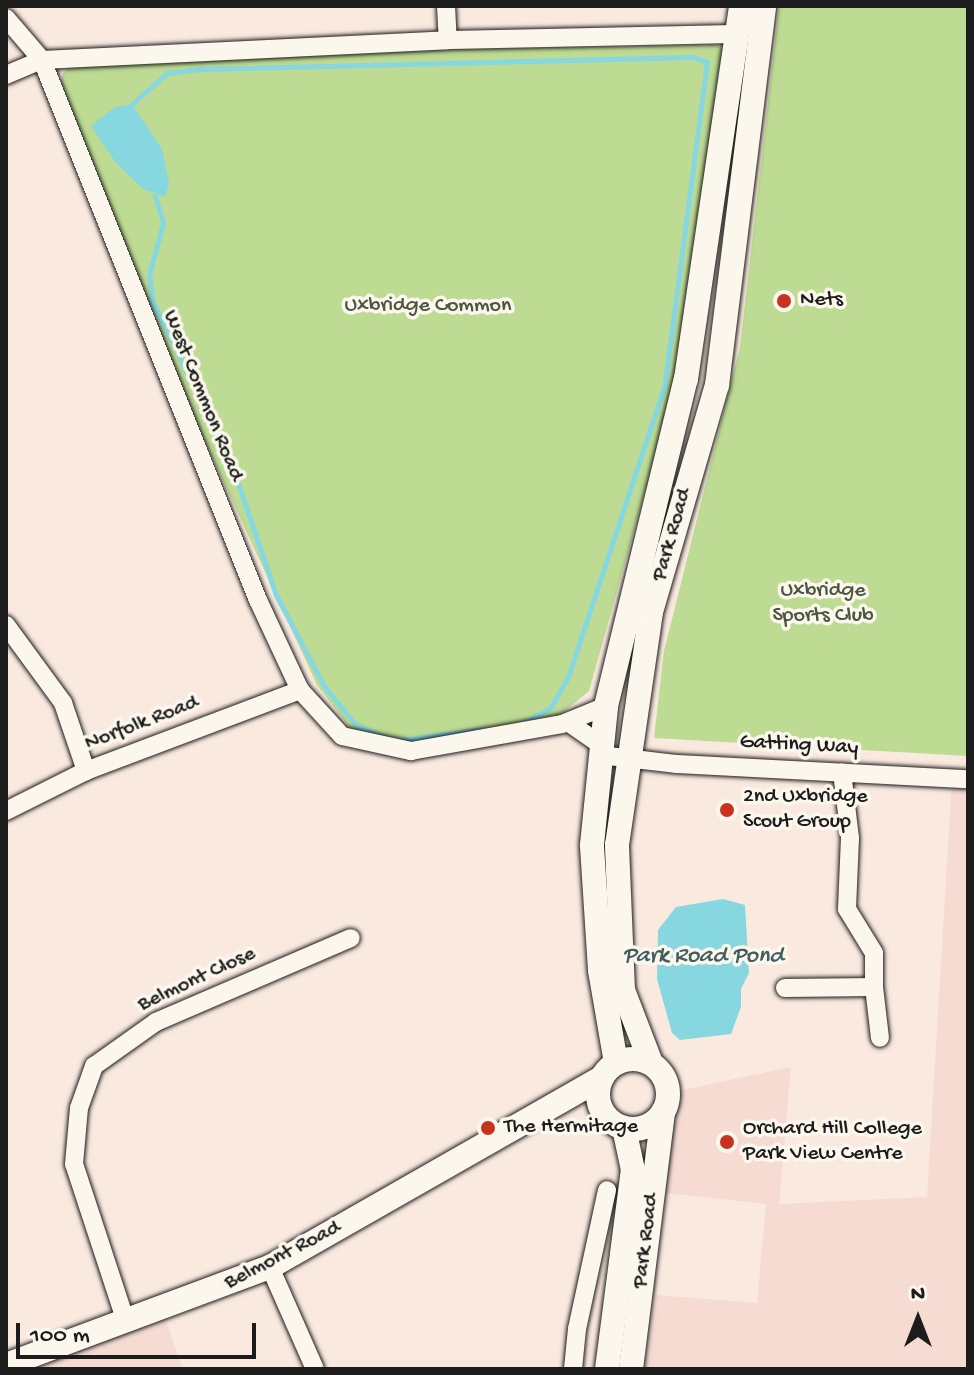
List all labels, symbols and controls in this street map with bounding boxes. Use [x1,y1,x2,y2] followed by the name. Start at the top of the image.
[800,288,843,314] place label: Nets
[775,292,793,310] marker: Nets
[345,294,511,320] park label: Uxbridge Common
[156,307,248,485] street label: West Common Road
[647,486,699,584] street label: Park Road
[772,578,874,630] park label: Uxbridge Sports Club
[81,690,203,758] street label: Norfolk Road
[739,730,859,762] street label: Gatting Way
[743,784,868,836] place label: 2nd Uxbridge Scout Group
[718,801,736,819] marker: 2nd Uxbridge Scout Group
[134,941,260,1019] street label: Belmont Close
[623,943,783,971] water label: Park Road Pond
[504,1115,638,1141] place label: The Hermitage
[743,1116,922,1168] place label: Orchard Hill College Park View Centre
[479,1119,497,1137] marker: The Hermitage
[718,1133,736,1151] marker: Orchard Hill College Park View Centre
[628,1192,666,1290] street label: Park Road
[220,1215,346,1297] street label: Belmont Road
[878,1279,958,1359] north arrow
[911,1282,925,1308] text: N
[20,1307,260,1357] scale bar
[30,1322,90,1351] text: 100 m

